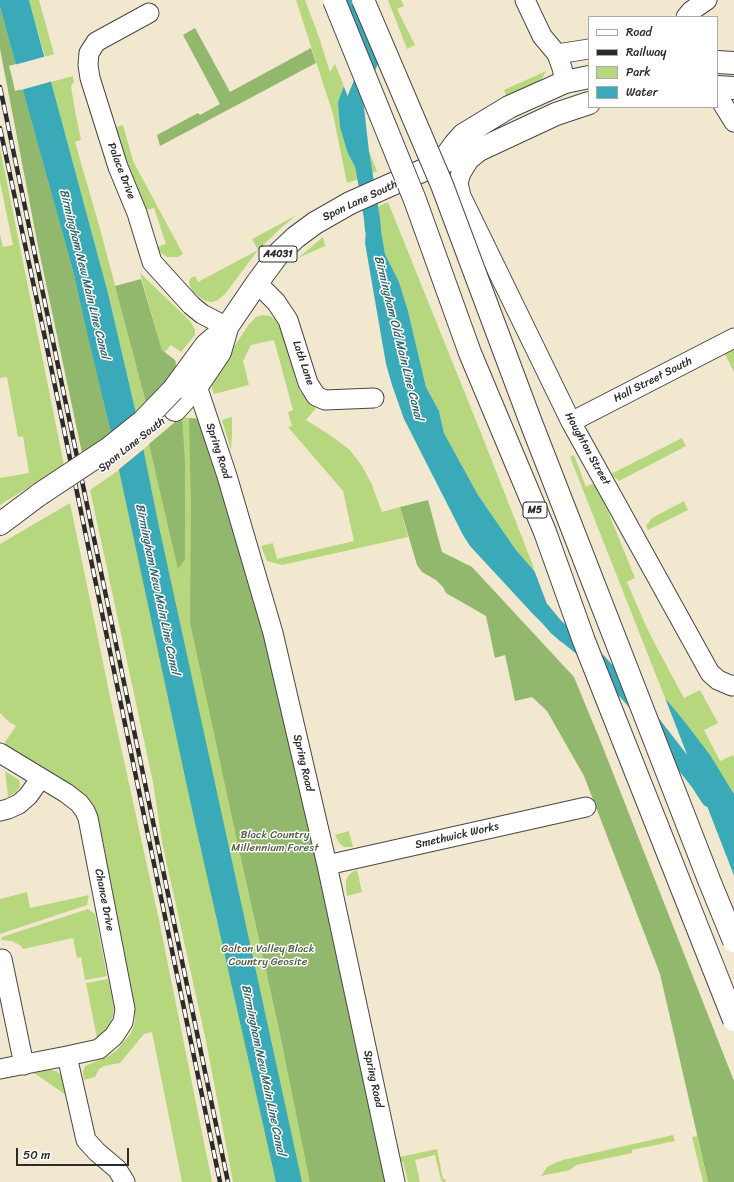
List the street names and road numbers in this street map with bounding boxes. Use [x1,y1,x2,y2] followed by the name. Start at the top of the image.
[104,141,138,201] street label: Palace Drive
[320,178,400,224] street label: Spon Lane South
[259,246,297,262] road number: A4031
[289,339,317,387] street label: Lath Lane
[612,355,694,405] street label: Hall Street South
[562,410,612,488] street label: Houghton Street
[96,415,168,475] street label: Spon Lane South
[203,421,233,481] street label: Spring Road
[523,502,547,518] road number: M5
[290,733,316,793] street label: Spring Road
[414,820,500,852] street label: Smethwick Works
[92,868,116,932] street label: Chance Drive
[360,1049,386,1109] street label: Spring Road

